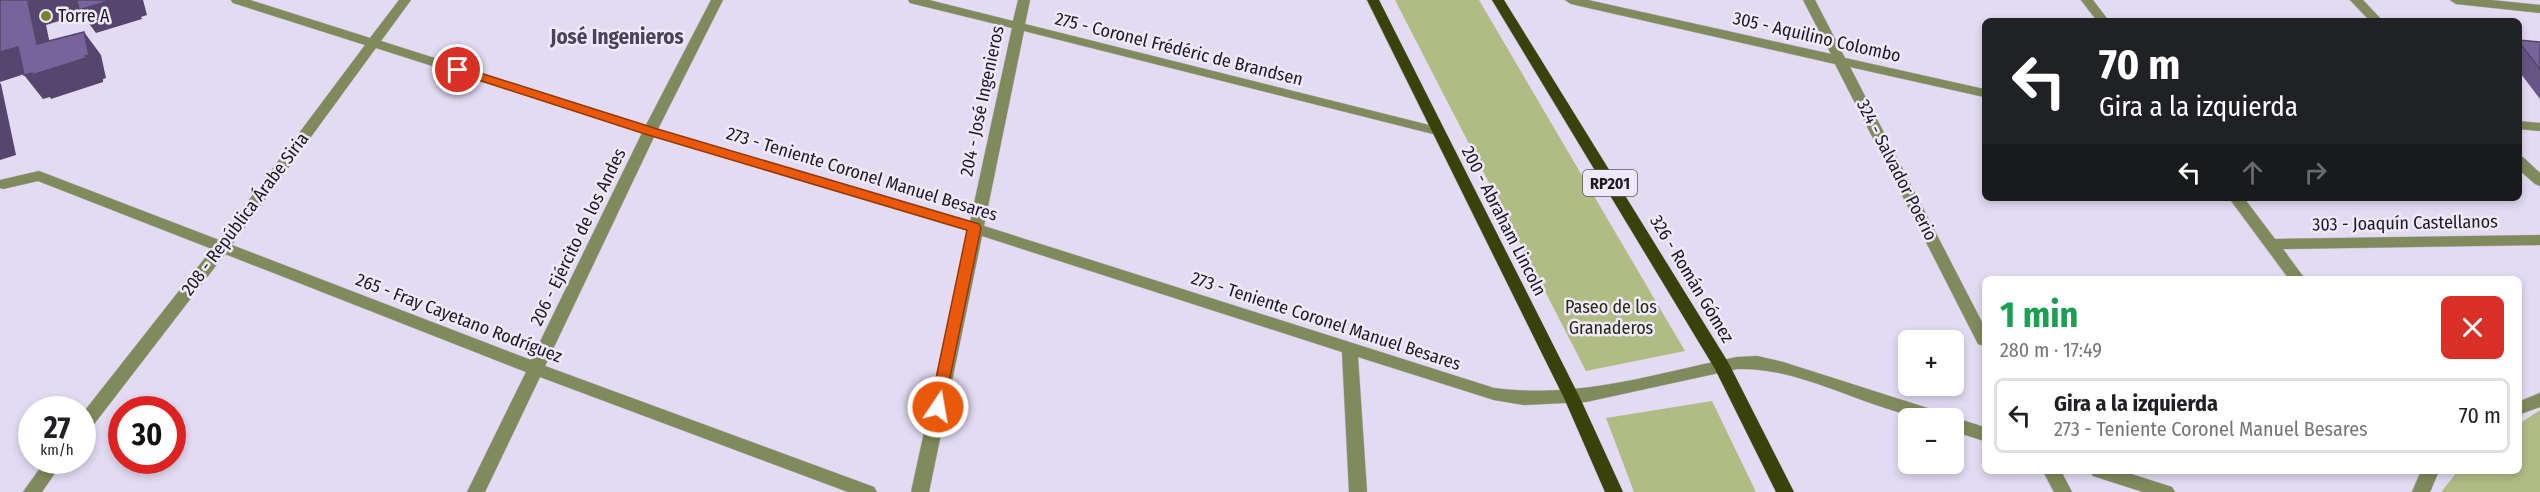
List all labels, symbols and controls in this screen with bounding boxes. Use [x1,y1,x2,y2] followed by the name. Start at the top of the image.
[58,5,110,27] place label: Torre A
[1731,7,1903,67] street label: 305 - Aquilino Colombo
[1053,8,1305,90] street label: 275 - Coronel Frédéric de Brandsen
[39,9,53,23] marker: Torre A
[955,23,1009,178] street label: 204 - José Ingenieros
[549,24,684,50] district label: José Ingenieros
[2099,40,2180,90] text: 70 m
[2000,42,2078,120] icon: left
[432,44,483,95] pin
[441,53,474,86] icon: arrive
[2099,91,2298,123] text: Gira a la izquierda
[1852,96,1942,244] street label: 324 - Salvador Poerio
[724,122,1000,226] street label: 273 - Teniente Coronel Manuel Besares
[176,128,313,300] street label: 208 - República Árabe Siria
[1457,143,1551,299] street label: 200 - Abraham Lincoln
[525,144,631,329] street label: 206 - Ejército de los Andes
[2173,156,2206,189] icon: left
[2236,156,2269,189] icon: ahead
[2299,156,2332,189] icon: right
[1583,170,1637,196] road number: RP201
[2312,210,2498,236] street label: 303 - Joaquín Castellanos
[1645,211,1739,347] street label: 326 - Román Gómez
[1188,267,1464,375] street label: 273 - Teniente Coronel Manuel Besares
[353,268,565,368] street label: 265 - Fray Cayetano Rodríguez
[2000,293,2078,337] text: 1 min
[1565,296,1657,339] park label: Paseo de los Granaderos
[2441,296,2504,359] button: close
[1898,330,1964,474] map controls
[1898,330,1964,396] button: +
[2000,338,2102,362] text: 280 m · 17:49
[906,375,970,439] position arrow
[2054,390,2218,417] text: Gira a la izquierda
[108,396,186,474] speed limit sign: 30
[2003,399,2036,432] icon: left
[2459,402,2501,429] text: 70 m
[1898,408,1964,474] button: −
[44,410,70,446] text: 27
[2054,417,2368,441] text: 273 - Teniente Coronel Manuel Besares
[40,441,74,459] text: km/h

